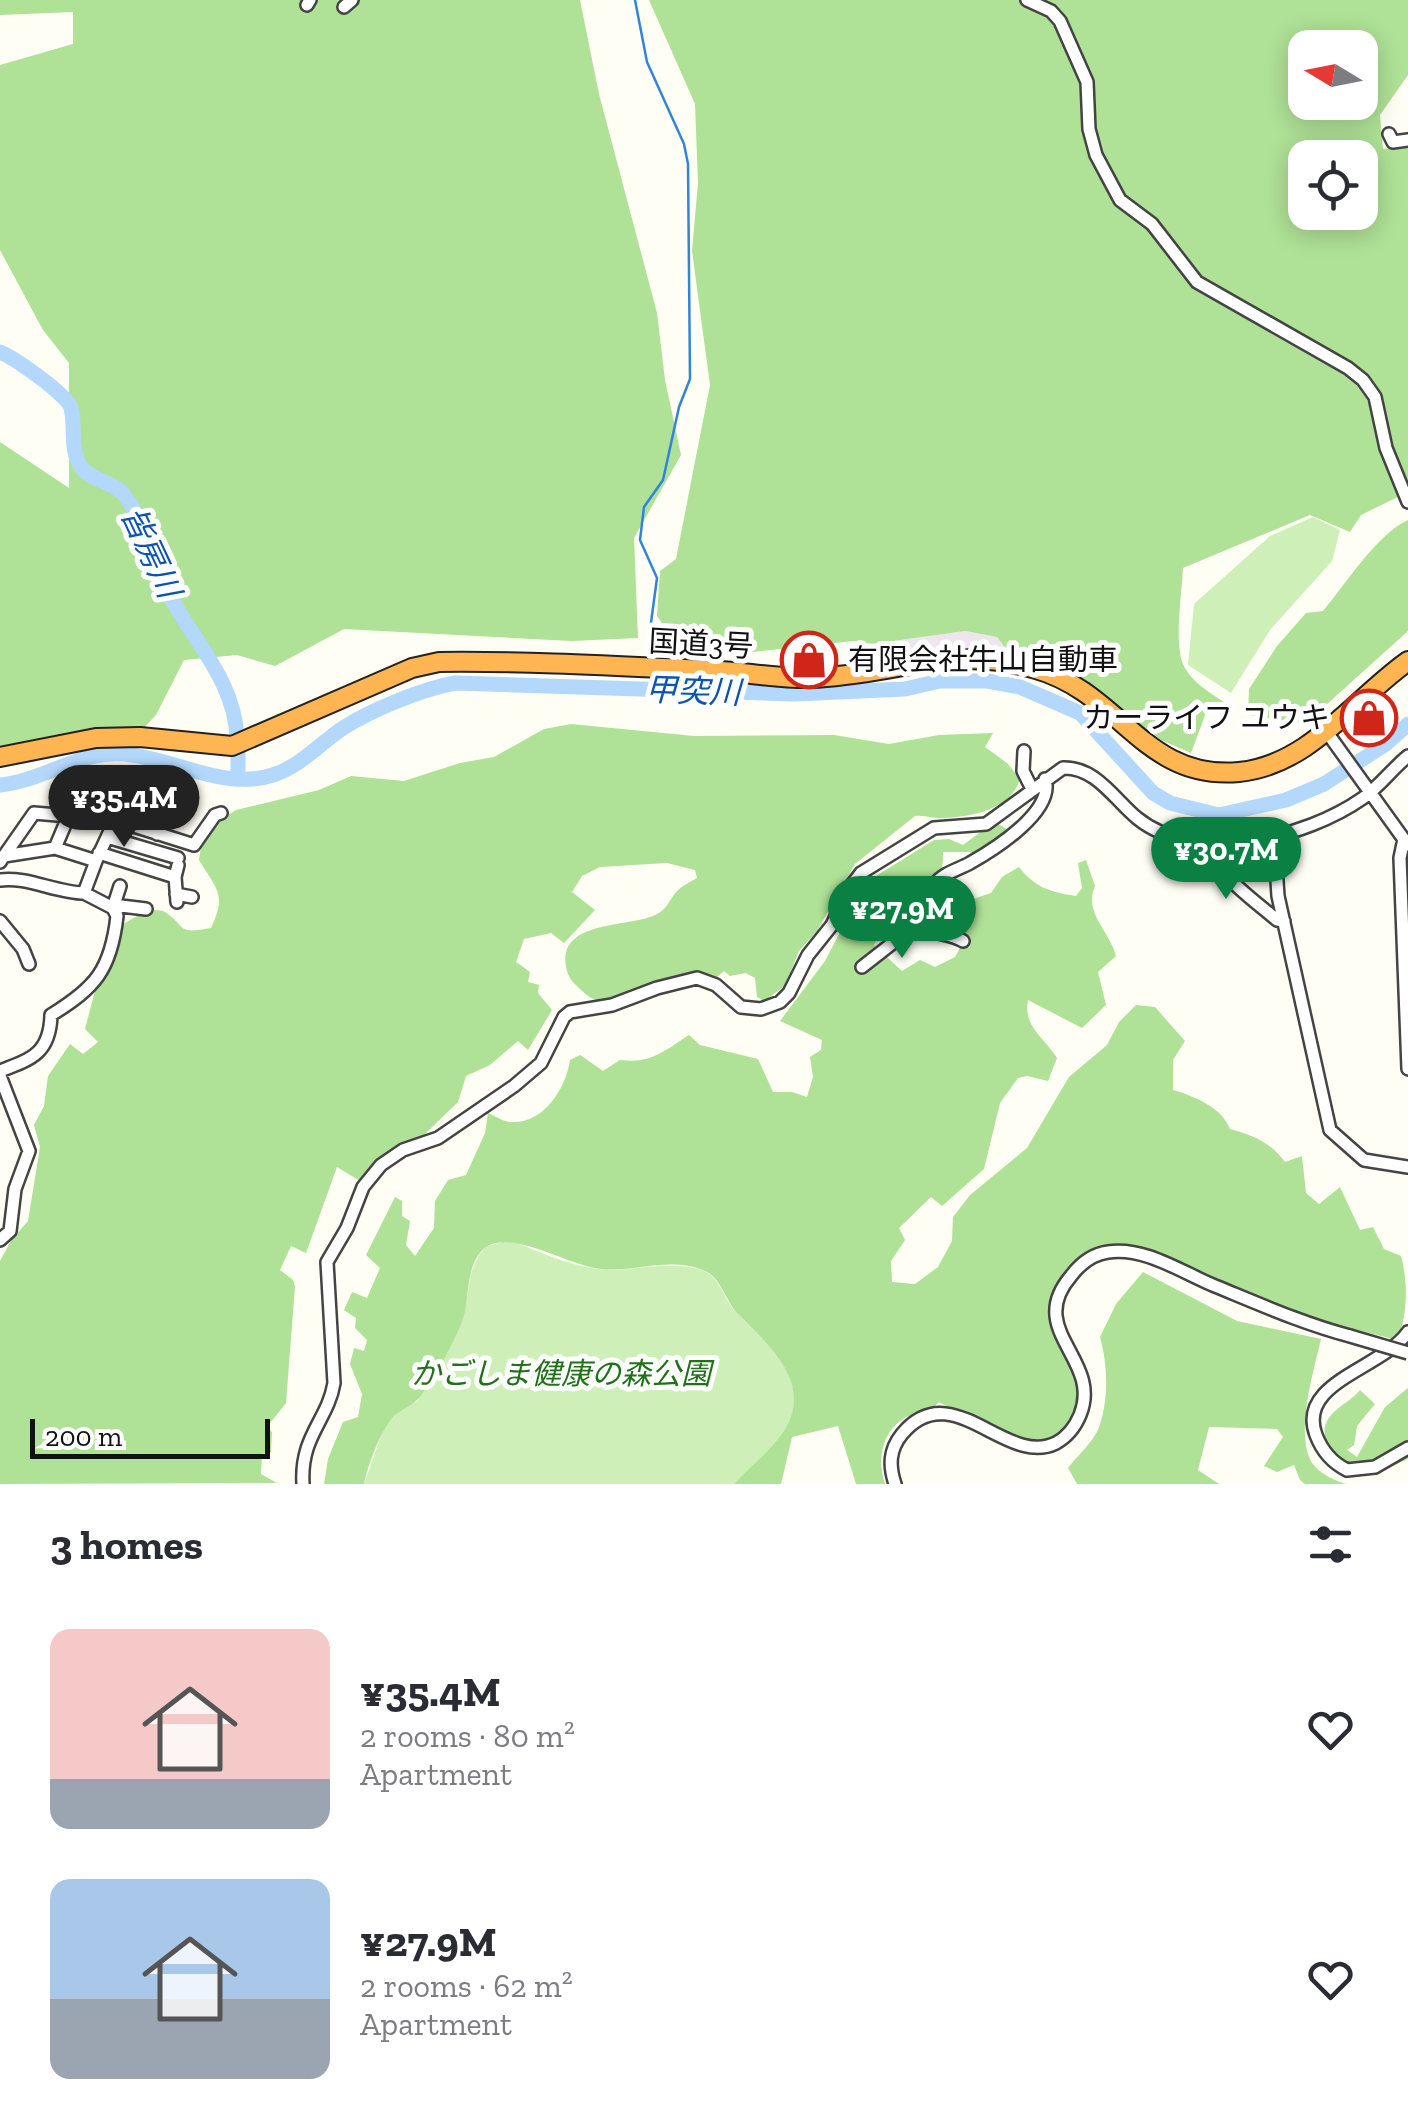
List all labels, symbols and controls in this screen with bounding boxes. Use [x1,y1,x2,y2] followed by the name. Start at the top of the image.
[1288,30,1378,120] north arrow
[1288,30,1378,230] map controls
[1288,140,1378,230] button: locate
[113,500,190,606] water label: 皆房川
[648,623,754,665] street label: 国道3号
[779,630,839,690] shop icon: 有限会社牛山自動車
[848,642,1118,678] place label: 有限会社牛山自動車
[644,670,745,712] water label: 甲突川
[1339,688,1399,748] shop icon: カーライフ ユウキ
[1083,700,1330,736] place label: カーライフ ユウキ
[43,765,205,850] pin: ¥35.4M
[70,778,178,816] text: ¥35.4M
[1145,817,1307,902] pin: ¥30.7M
[1173,830,1279,868] text: ¥30.7M
[821,876,983,961] pin: ¥27.9M
[850,889,954,927] text: ¥27.9M
[411,1356,715,1392] park label: かごしま健康の森公園
[30,1414,270,1458] scale bar
[45,1420,122,1453] text: 200 m
[1303,1517,1358,1572] icon: filters
[50,1519,203,1570] text: 3 homes
[360,1666,501,1717] text: ¥35.4M
[130,1669,250,1789] icon: home
[1303,1702,1358,1757] icon: heart
[360,1717,575,1755] text: 2 rooms · 80 m²
[360,1755,512,1793] text: Apartment
[360,1916,497,1967] text: ¥27.9M
[130,1919,250,2039] icon: home
[1303,1952,1358,2007] icon: heart
[360,1967,573,2005] text: 2 rooms · 62 m²
[360,2005,512,2043] text: Apartment

